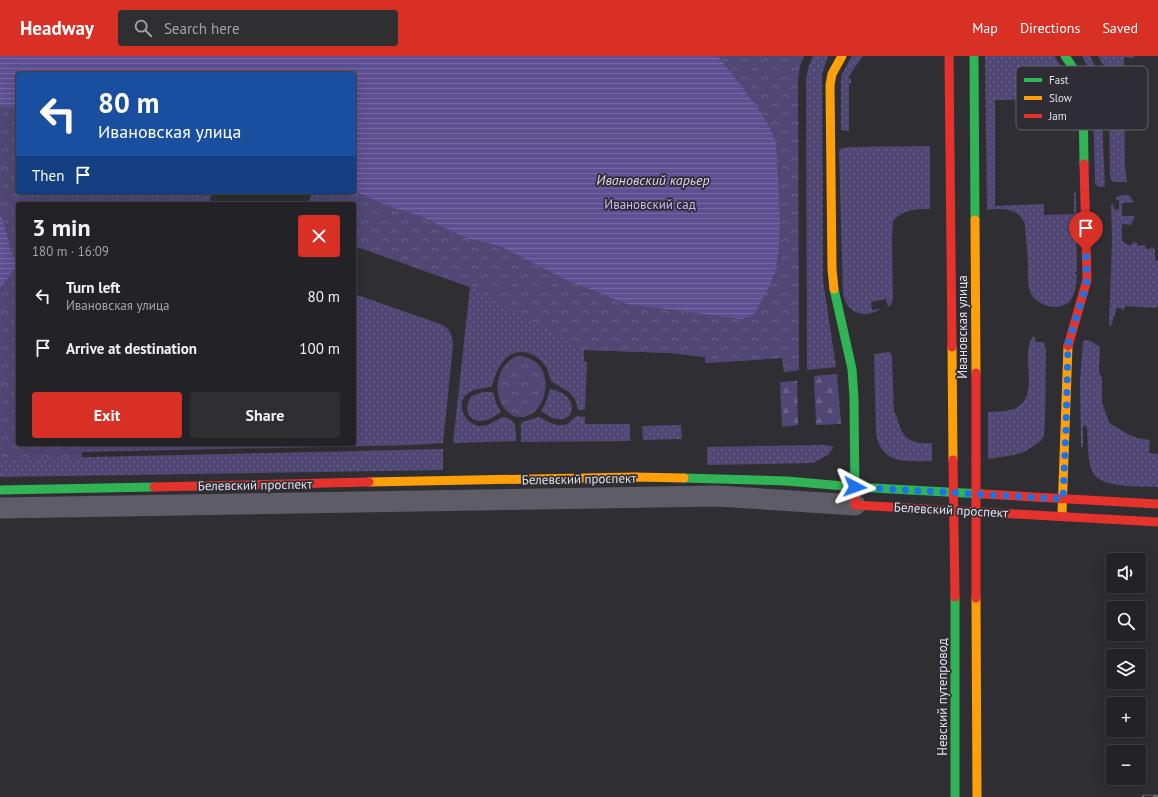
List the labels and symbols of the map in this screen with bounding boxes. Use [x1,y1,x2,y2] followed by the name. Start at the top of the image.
[1016,66,1148,130] legend
[1049,73,1069,87] text: Fast
[1049,91,1072,105] text: Slow
[1048,109,1067,123] text: Jam
[596,171,710,189] water label: Ивановский карьер
[604,196,696,213] park label: Ивановский сад
[1069,211,1103,252] pin
[954,275,971,379] street label: Ивановская улица
[834,466,876,508] position arrow
[522,469,637,488] street label: Белевский проспект
[198,475,313,494] street label: Белевский проспект
[893,499,1009,522] street label: Белевский проспект
[934,638,951,756] street label: Невский путепровод

